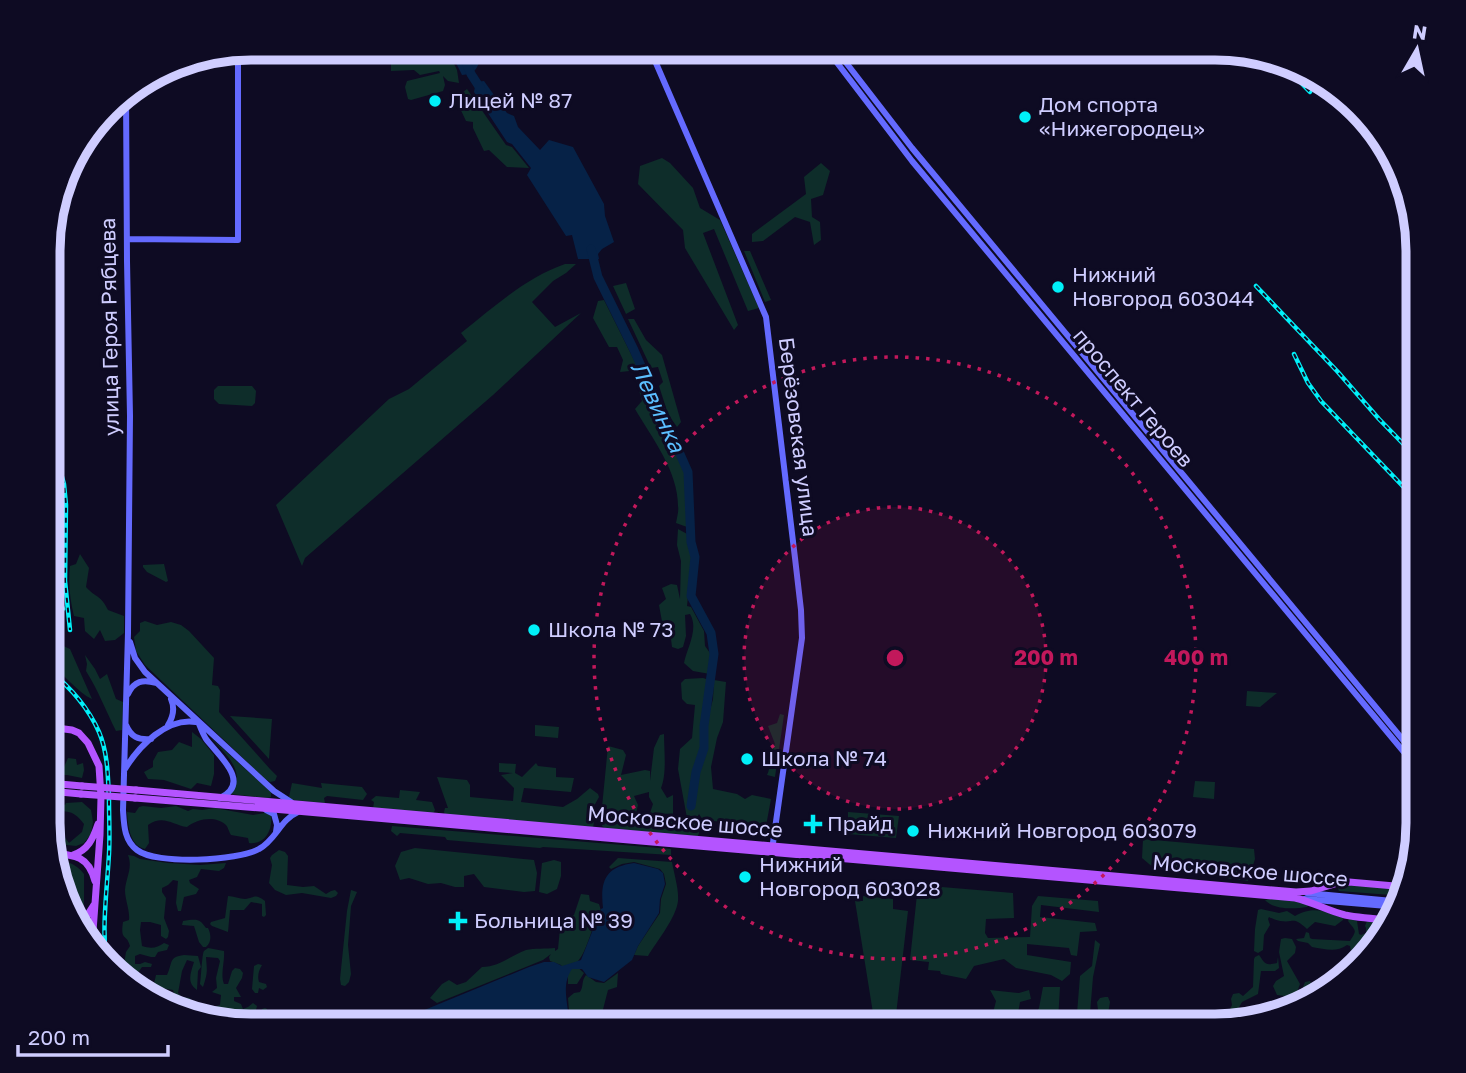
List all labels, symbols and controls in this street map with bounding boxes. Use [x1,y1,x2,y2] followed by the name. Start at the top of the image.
[1382,14,1452,84] north arrow
[1411,19,1429,44] text: N
[449,87,572,113] place label: Лицей № 87
[1039,91,1205,141] place label: Дом спорта «Нижегородец»
[427,93,443,109] marker: Лицей № 87
[1017,109,1033,125] marker: Дом спорта «Нижегородец»
[94,218,124,436] street label: улица Героя Рябцева
[1072,261,1254,311] place label: Нижний Новгород 603044
[1050,279,1066,295] marker: Нижний Новгород 603044
[1068,323,1199,472] street label: проспект Героев
[774,336,824,538] street label: Берёзовская улица
[626,357,692,457] water label: Левинка
[548,616,673,642] place label: Школа № 73
[526,622,542,638] marker: Школа № 73
[1014,644,1078,670] text: 200 m
[1164,644,1228,670] text: 400 m
[883,646,907,670] centre of rings
[761,745,887,771] place label: Школа № 74
[739,751,755,767] marker: Школа № 74
[586,800,784,842] street label: Московское шоссе
[827,810,893,836] place label: Прайд
[805,816,821,832] marker: Прайд
[927,817,1197,843] place label: Нижний Новгород 603079
[905,823,921,839] marker: Нижний Новгород 603079
[1151,849,1349,891] street label: Московское шоссе
[759,851,941,901] place label: Нижний Новгород 603028
[737,869,753,885] marker: Нижний Новгород 603028
[474,907,633,933] place label: Больница № 39
[448,911,468,931] marker: Больница № 39
[18,1014,168,1058] scale bar
[28,1024,90,1050] text: 200 m

